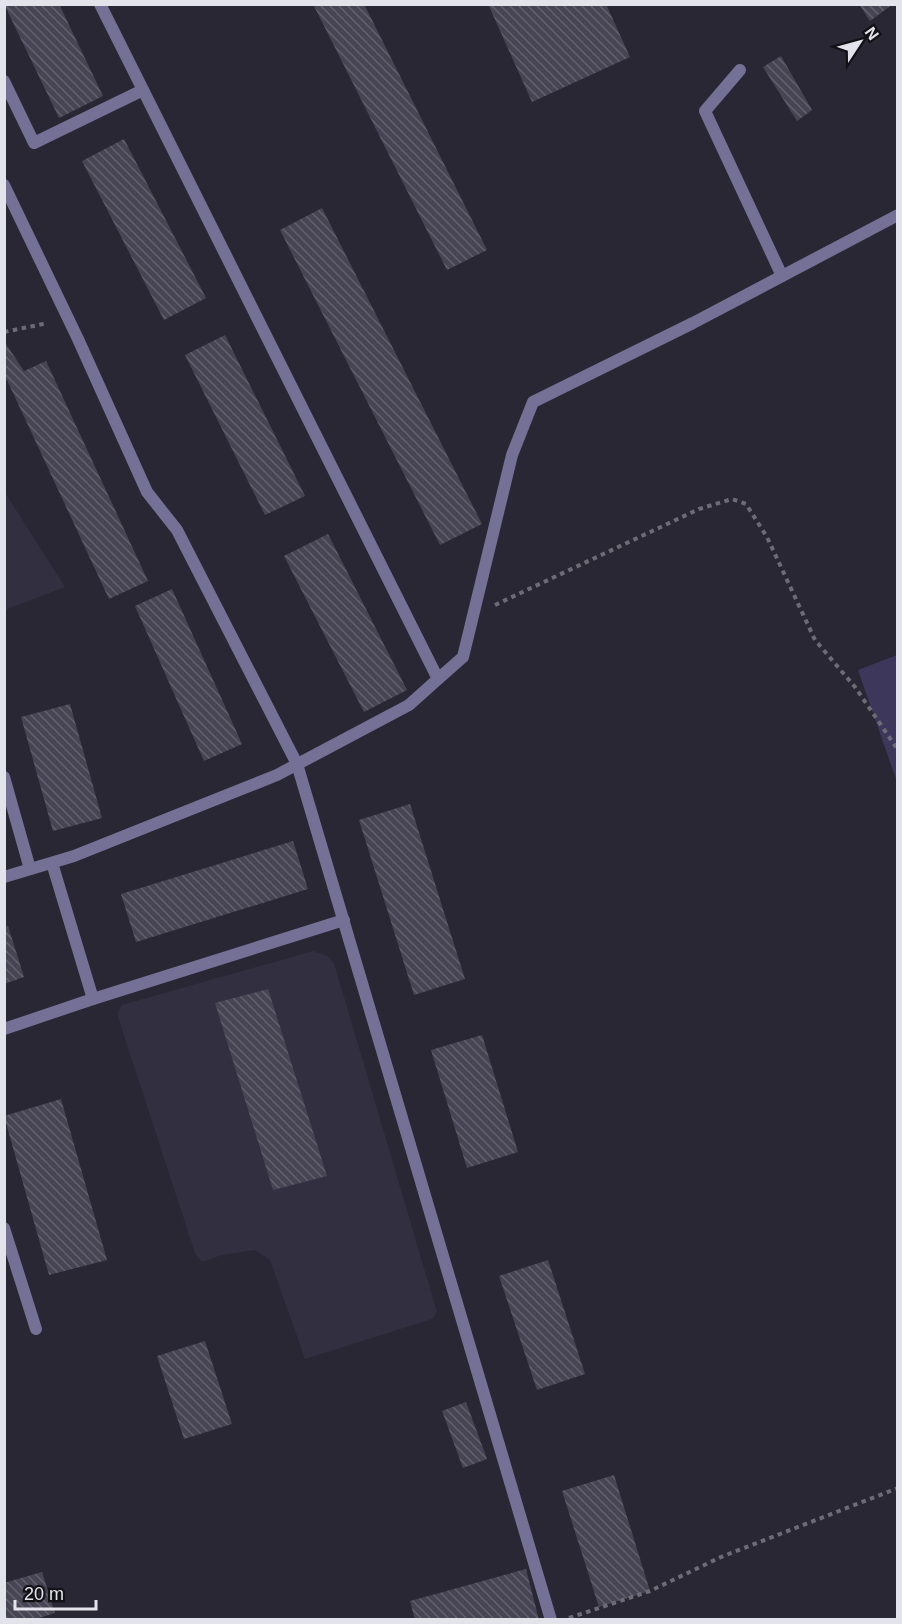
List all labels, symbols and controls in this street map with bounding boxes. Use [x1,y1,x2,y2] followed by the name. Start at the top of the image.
[830,12,890,72] north arrow
[861,24,882,43] text: N
[15,1573,96,1611] scale bar
[24,1584,64,1604] text: 20 m

